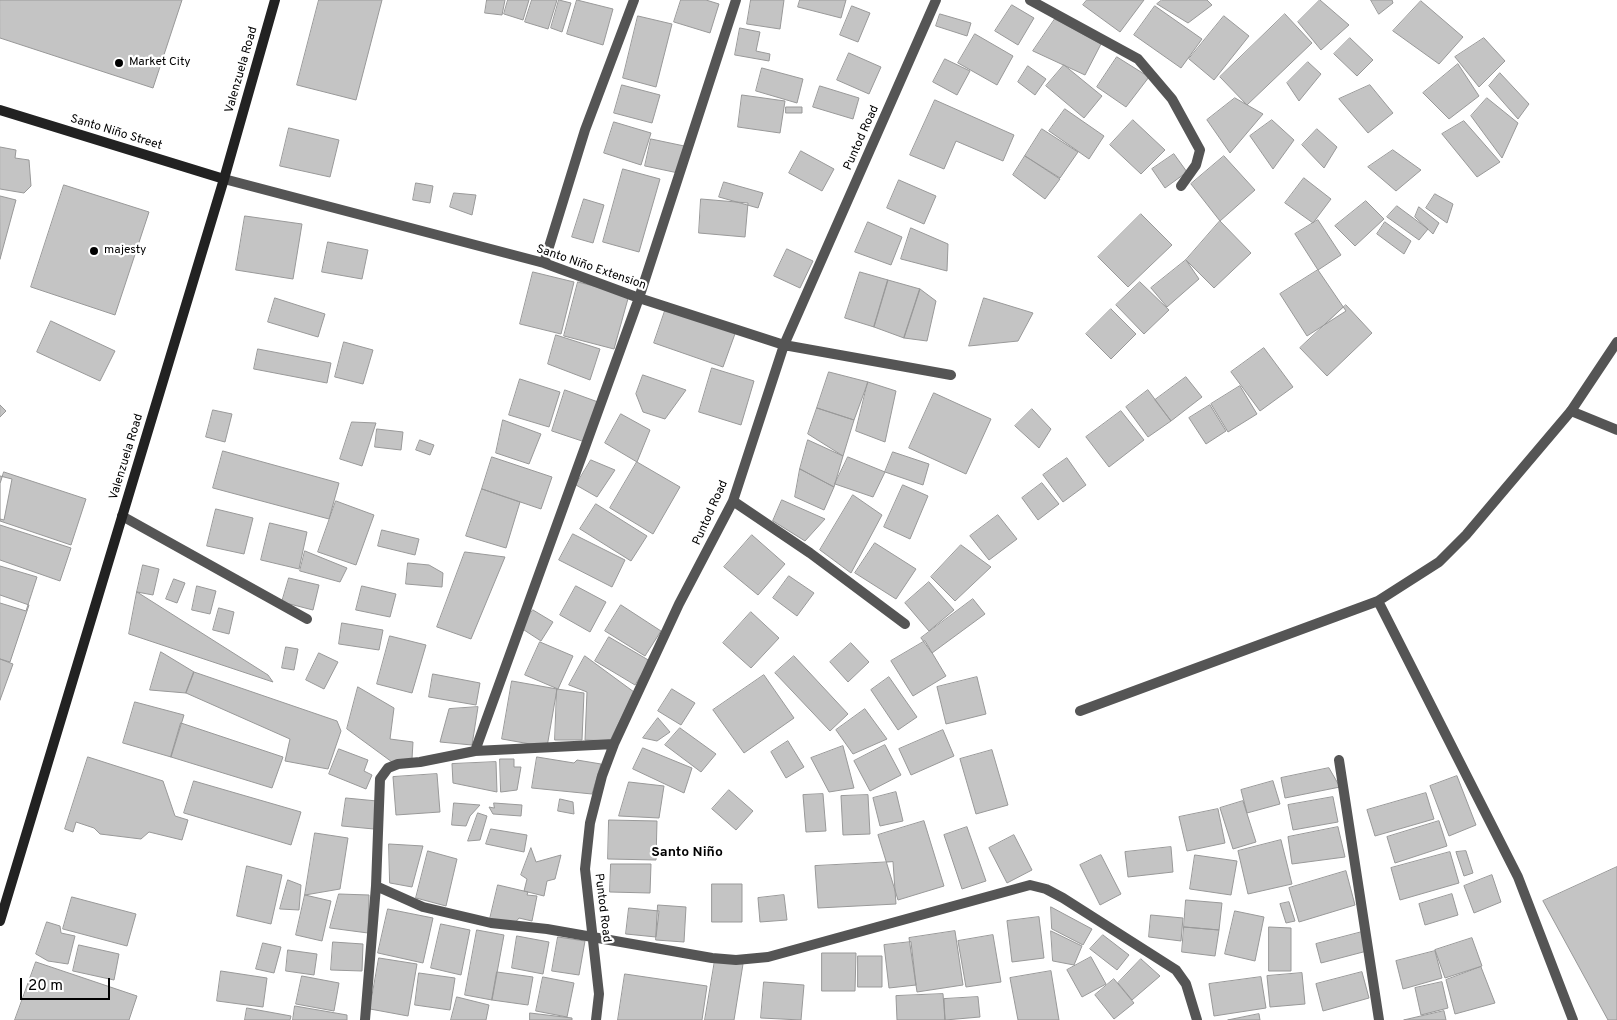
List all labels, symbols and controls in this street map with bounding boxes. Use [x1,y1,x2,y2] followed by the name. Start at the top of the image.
[223,25,261,115] street label: Valenzuela Road
[129,56,191,70] place label: Market City
[113,57,125,69] marker: Market City
[841,103,883,173] street label: Puntod Road
[68,112,164,154] street label: Santo Niño Street
[534,242,648,294] street label: Santo Niño Extension
[104,244,146,258] place label: majesty
[88,245,100,257] marker: majesty
[107,412,147,502] street label: Valenzuela Road
[690,478,732,548] street label: Puntod Road
[651,845,723,861] district label: Santo Niño
[591,873,613,943] street label: Puntod Road
[22,968,112,1000] scale bar
[28,977,63,996] text: 20 m

